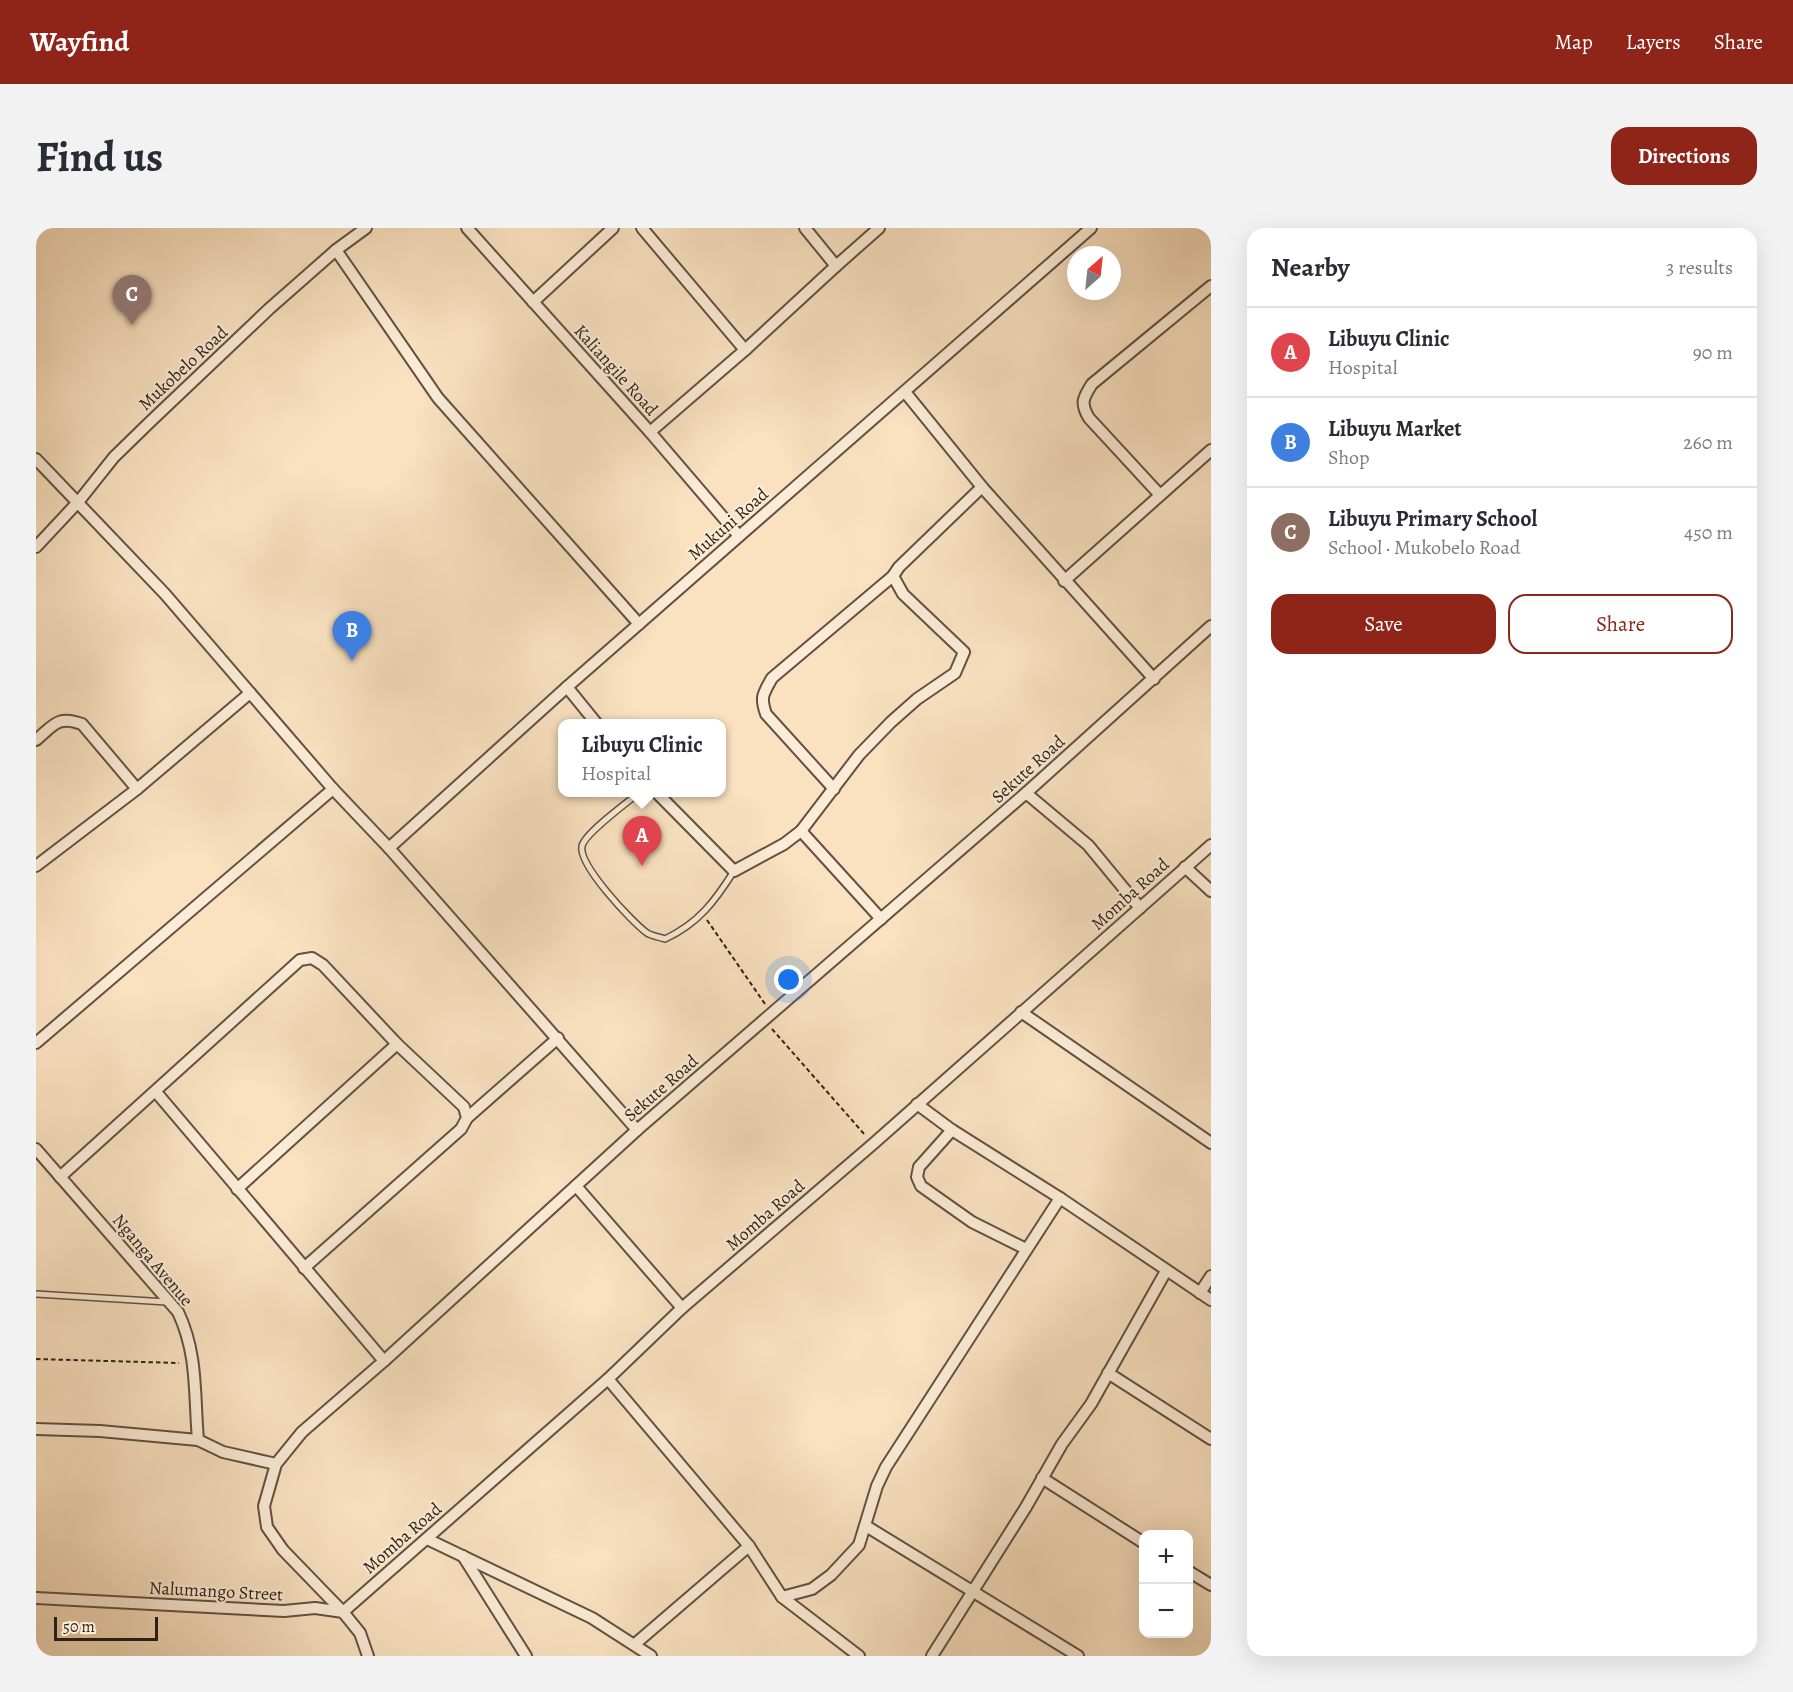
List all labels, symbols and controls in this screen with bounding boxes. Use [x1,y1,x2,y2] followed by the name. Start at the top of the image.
[30,23,129,61] text: Wayfind
[1554,28,1593,56] text: Map
[1626,28,1681,56] text: Layers
[1714,28,1763,56] text: Share
[1611,127,1757,185] button: Directions
[36,128,163,185] text: Find us
[1067,246,1121,300] north arrow
[1271,250,1350,285] text: Nearby
[1666,254,1733,281] text: 3 results
[112,276,152,325] pin: C
[569,319,664,421] street label: Kaliangile Road
[133,320,233,416] street label: Mukobelo Road
[1328,324,1450,354] text: Libuyu Clinic
[1284,339,1297,366] text: A
[1693,339,1733,366] text: 90 m
[1328,354,1398,381] text: Hospital
[1328,414,1462,444] text: Libuyu Market
[1284,429,1297,456] text: B
[1683,429,1733,456] text: 260 m
[1328,444,1370,471] text: Shop
[683,482,774,566] street label: Mukuni Road
[1328,504,1537,534] text: Libuyu Primary School
[1284,519,1297,546] text: C
[1684,519,1733,546] text: 450 m
[1328,534,1520,561] text: School · Mukobelo Road
[1271,594,1496,654] button: Save
[1508,594,1733,654] button: Share
[332,612,372,661] pin: B
[558,719,726,797] popup
[986,729,1070,808] street label: Sekute Road
[581,730,703,760] text: Libuyu Clinic
[581,760,651,787] text: Hospital
[622,816,662,866] pin: A
[1086,852,1174,936] street label: Momba Road
[774,965,803,994] your location
[619,1049,703,1127] street label: Sekute Road
[720,1174,810,1256] street label: Momba Road
[107,1209,199,1311] street label: Nganga Avenue
[357,1497,447,1579] street label: Momba Road
[1139,1530,1193,1638] map controls
[1139,1530,1193,1584] button: +
[148,1576,284,1606] street label: Nalumango Street
[1139,1584,1193,1638] button: −
[54,1614,158,1642] scale bar
[63,1616,95,1638] text: 50 m

